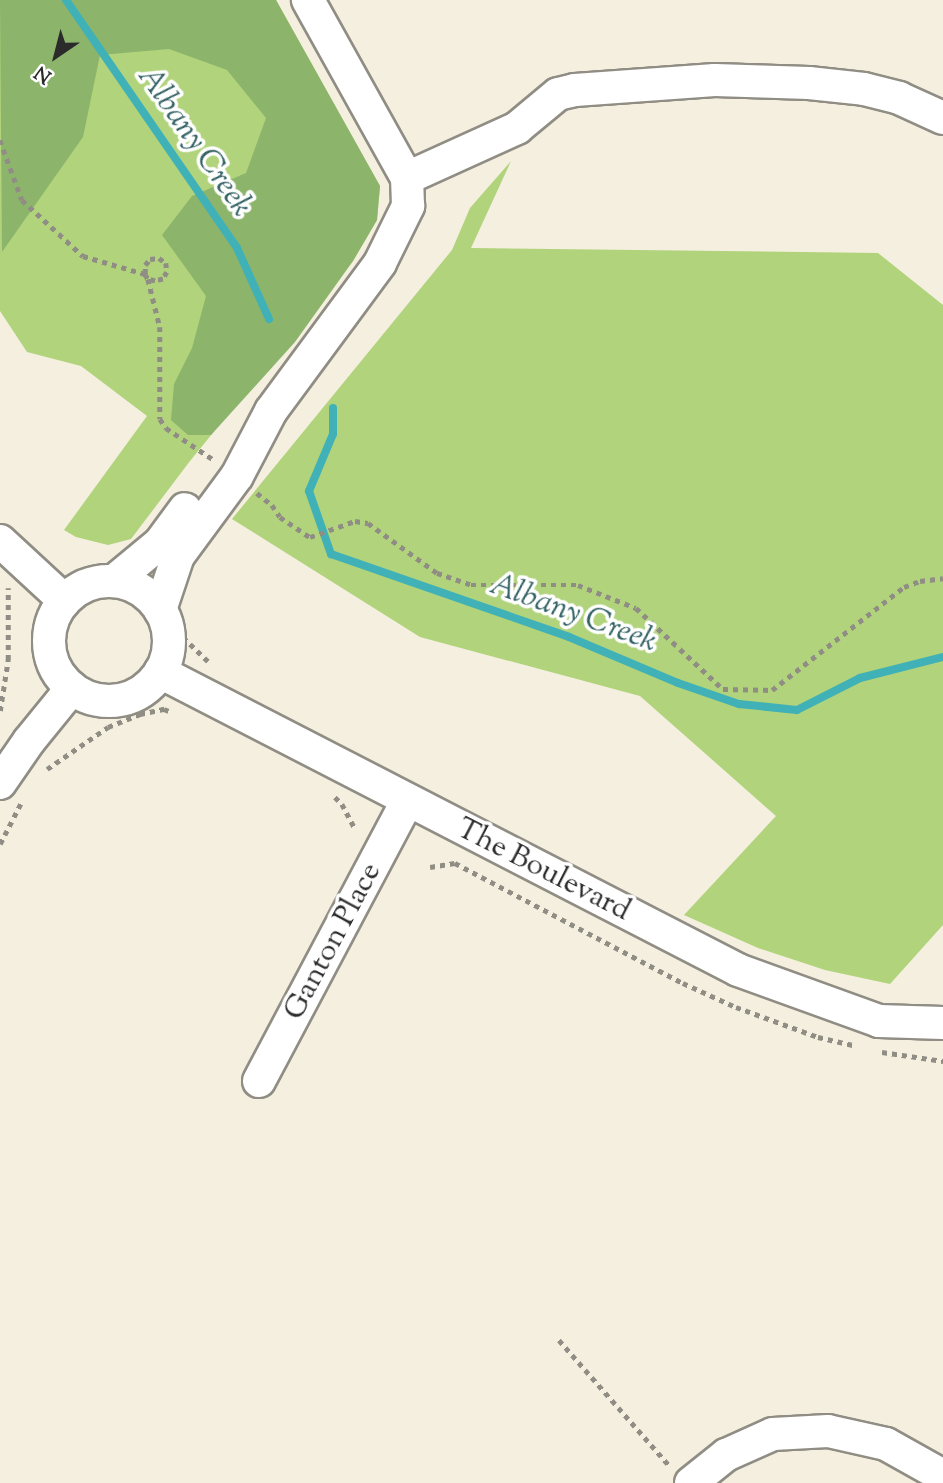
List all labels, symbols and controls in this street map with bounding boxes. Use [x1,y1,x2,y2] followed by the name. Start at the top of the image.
[21,21,91,91] north arrow
[30,58,58,89] text: N
[128,59,260,225] water label: Albany Creek
[484,566,662,662] water label: Albany Creek
[450,812,636,930] street label: The Boulevard
[278,857,390,1027] street label: Ganton Place

